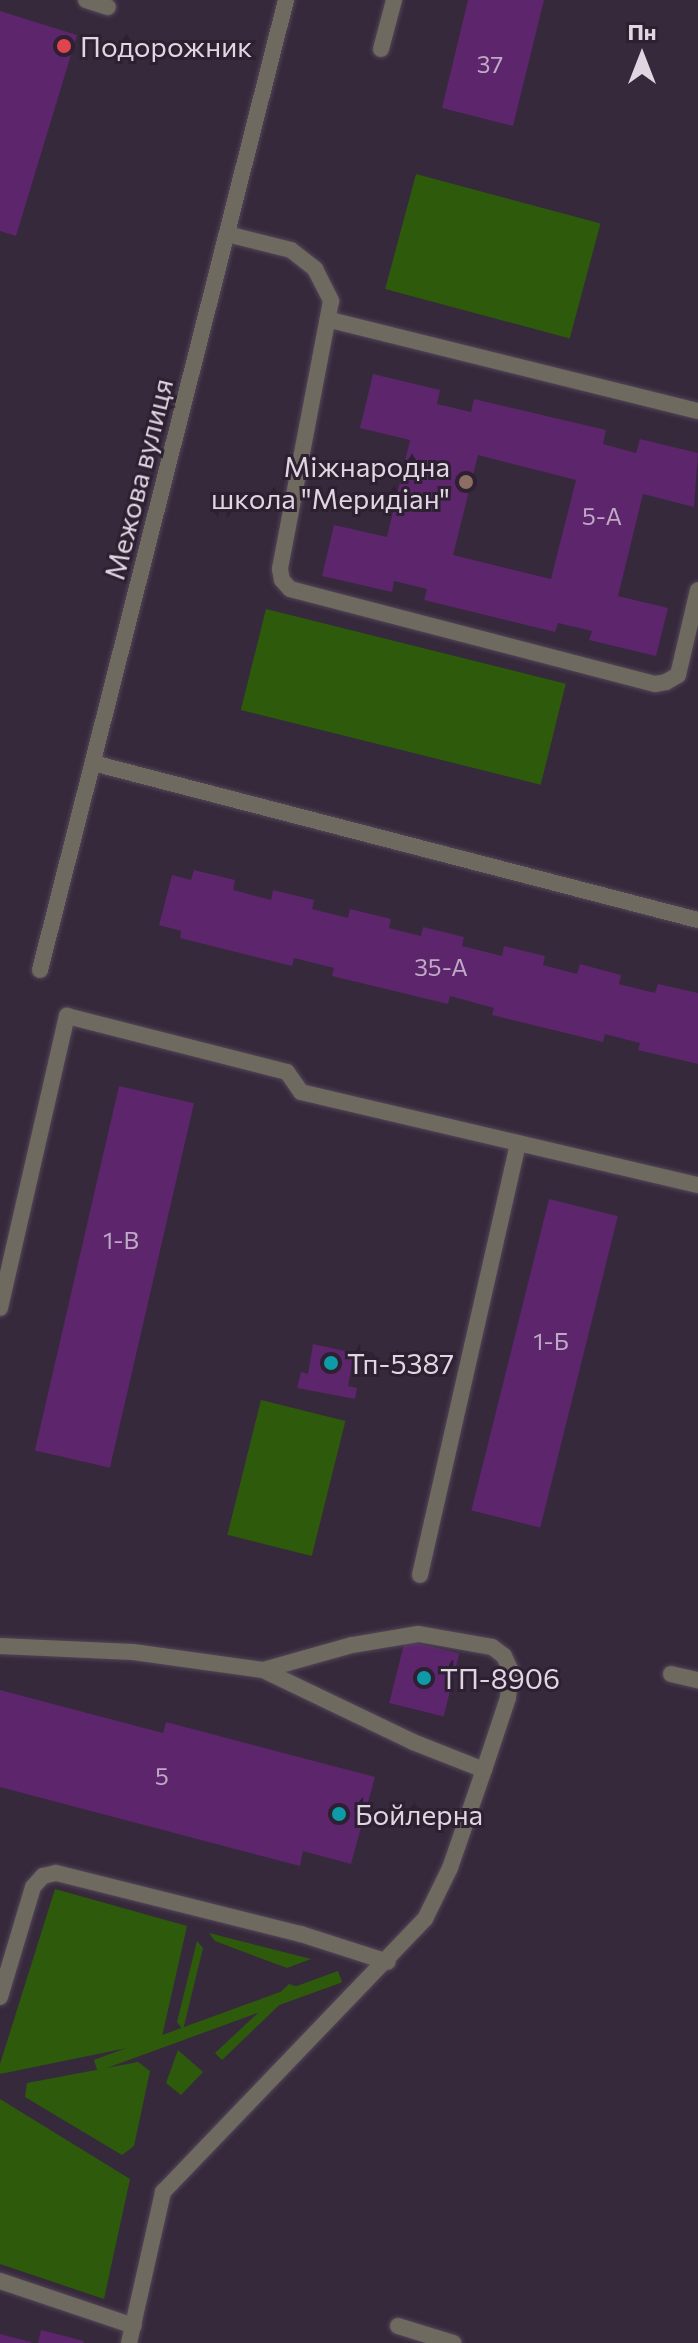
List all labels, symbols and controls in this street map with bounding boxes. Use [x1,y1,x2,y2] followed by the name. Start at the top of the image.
[602,16,682,96] north arrow
[627,18,657,45] text: Пн
[80,29,252,63] place label: Подорожник
[55,37,73,55] marker: Подорожник
[477,50,503,78] house number: 37
[97,375,179,583] street label: Межова вулиця
[211,449,450,515] place label: Міжнародна школа "Меридіан"
[457,473,475,491] marker: Міжнародна школа "Меридіан"
[582,502,622,530] house number: 5-А
[414,953,468,981] house number: 35-А
[103,1226,139,1254] house number: 1-В
[533,1327,569,1355] house number: 1-Б
[347,1346,454,1380] place label: Тп-5387
[322,1354,340,1372] marker: Тп-5387
[440,1661,560,1695] place label: ТП-8906
[415,1669,433,1687] marker: ТП-8906
[155,1762,169,1790] house number: 5
[355,1797,483,1831] place label: Бойлерна
[330,1805,348,1823] marker: Бойлерна

